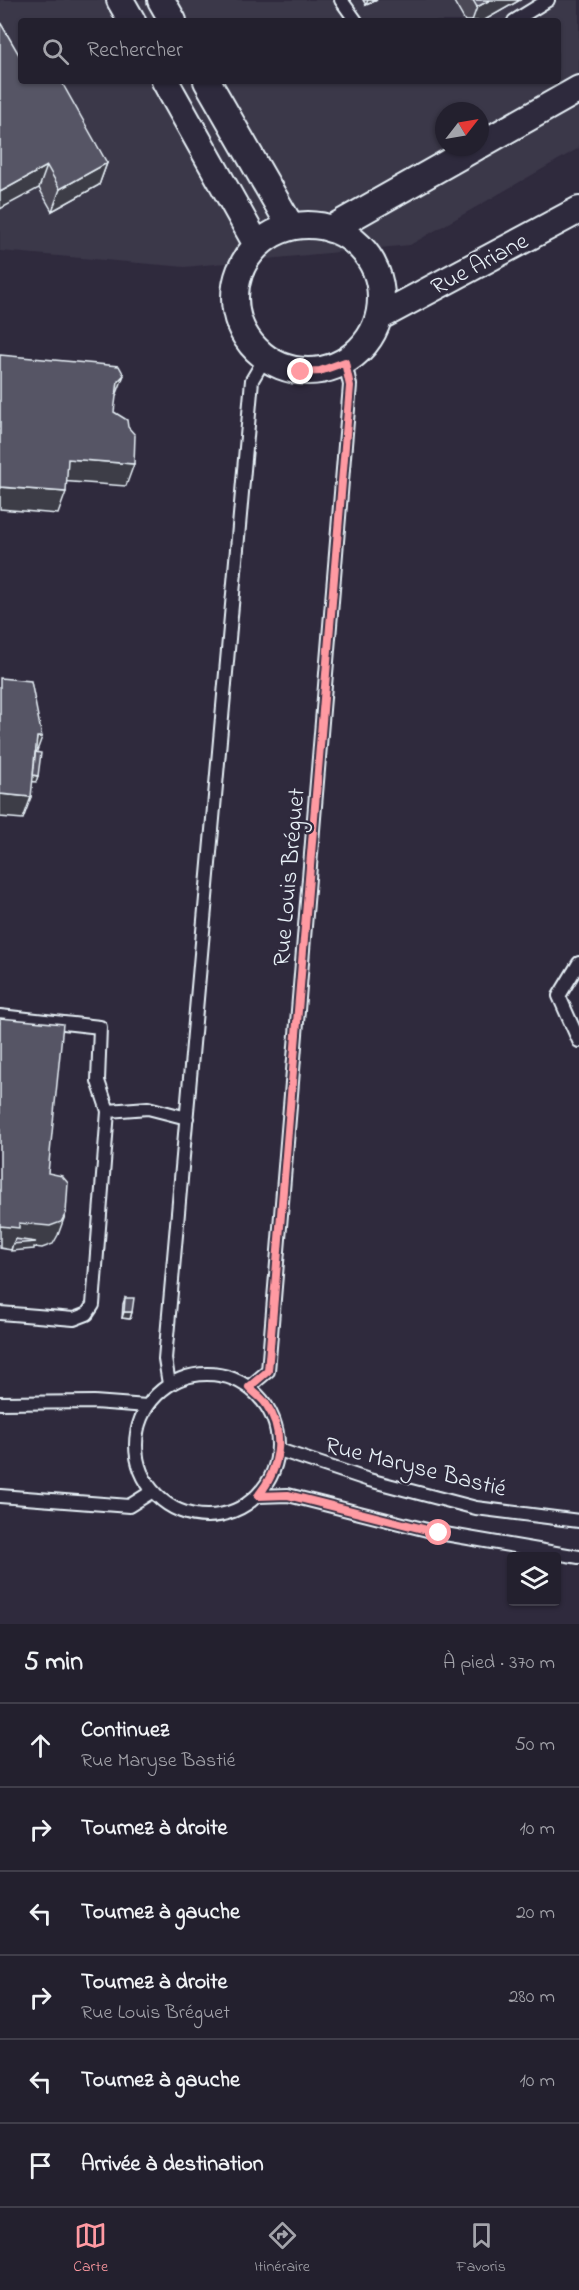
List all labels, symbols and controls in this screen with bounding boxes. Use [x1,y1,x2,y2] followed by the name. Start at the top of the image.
[18,18,561,84] search box
[39,35,72,68] icon: search
[87,35,183,67] text: Rechercher
[435,102,489,156] north arrow
[425,225,535,305] street label: Rue Ariane
[287,358,313,384] route end
[265,787,316,968] street label: Rue Louis Bréguet
[321,1429,510,1509] street label: Rue Maryse Bastié
[425,1519,451,1545] route start
[507,1552,561,1606] map controls
[507,1552,561,1606] button: layers
[24,1644,83,1682] text: 5 min
[443,1649,555,1678] text: À pied · 370 m
[81,1715,169,1747] text: Continuez
[24,1729,57,1762] icon: ahead
[514,1731,555,1760] text: 50 m
[81,1747,236,1776] text: Rue Maryse Bastié
[24,1813,57,1846] icon: right
[81,1813,227,1845] text: Tournez à droite
[519,1815,555,1844] text: 10 m
[24,1897,57,1930] icon: left
[81,1897,240,1929] text: Tournez à gauche
[516,1899,555,1928] text: 20 m
[81,1967,227,1999] text: Tournez à droite
[24,1981,57,2014] icon: right
[508,1983,555,2012] text: 280 m
[81,1999,230,2028] text: Rue Louis Bréguet
[24,2065,57,2098] icon: left
[81,2065,240,2097] text: Tournez à gauche
[519,2067,555,2096] text: 10 m
[24,2149,57,2182] icon: arrive
[81,2149,264,2181] text: Arrivée à destination
[73,2219,108,2279] tab: Carte
[254,2219,310,2279] tab: Itinéraire
[456,2219,506,2279] tab: Favoris

